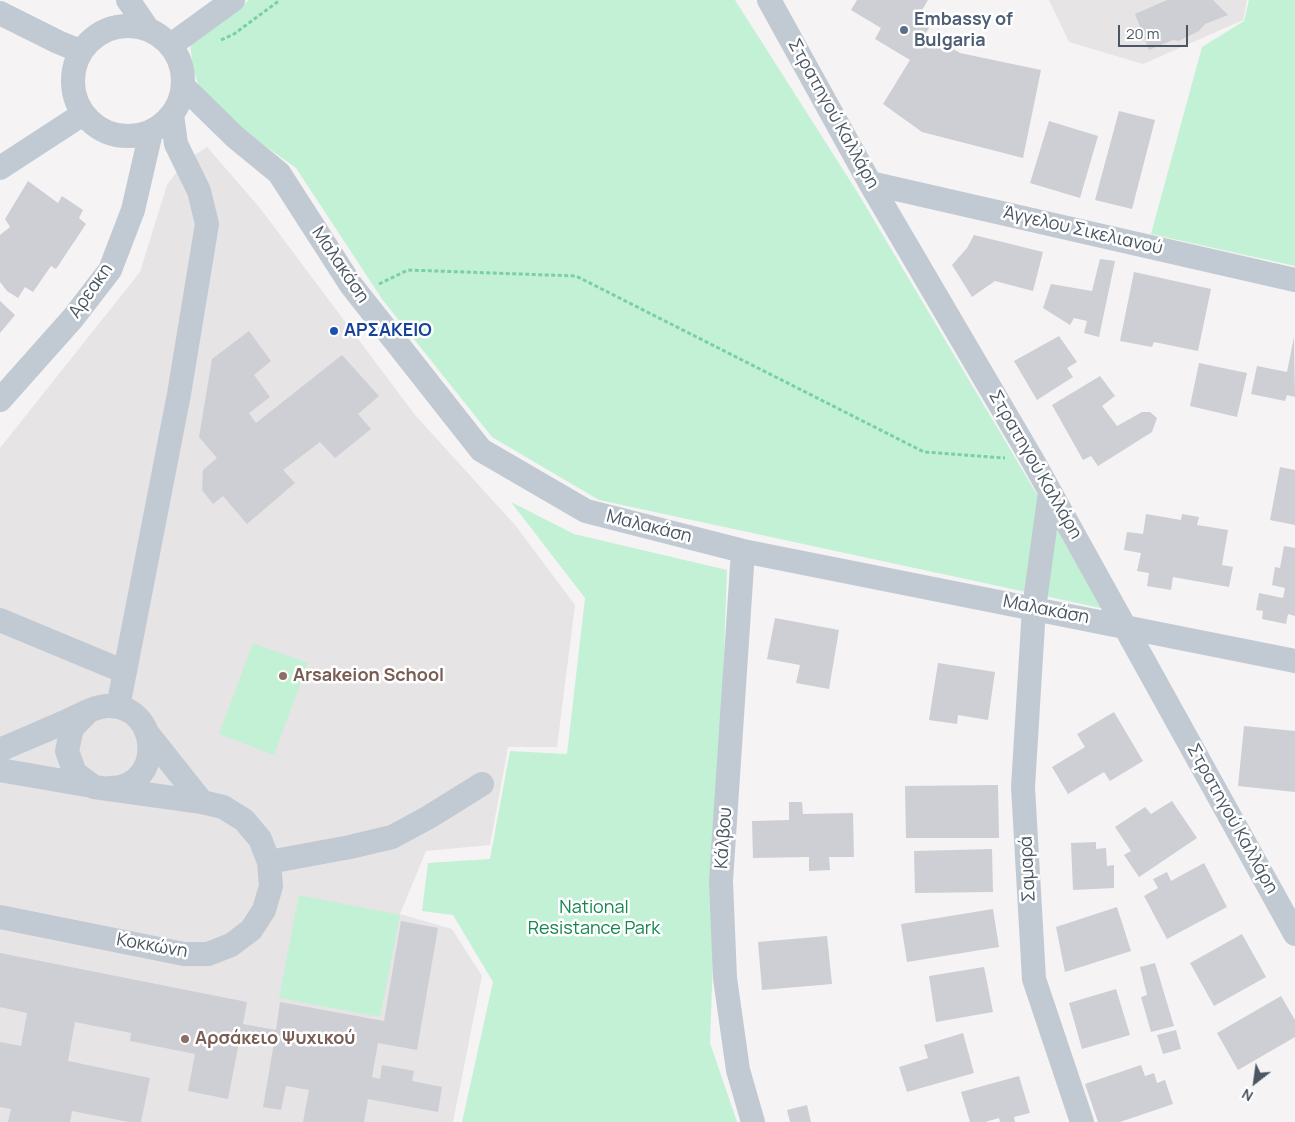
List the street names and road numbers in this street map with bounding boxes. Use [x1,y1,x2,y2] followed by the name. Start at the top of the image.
[783,35,883,193] street label: Στρατηγού Καλλάρη
[1001,202,1165,260] street label: Άγγελου Σικελιανού
[307,223,373,307] street label: Μαλακάση
[64,259,118,323] street label: Αρεακη
[984,387,1086,543] street label: Στρατηγού Καλλάρη
[604,506,694,548] street label: Μαλακάση
[1001,591,1091,629] street label: Μαλακάση
[1182,740,1282,898] street label: Στρατηγού Καλλάρη
[711,806,737,870] street label: Κάλβου
[1015,835,1041,903] street label: Σαμαρά
[115,929,189,963] street label: Κοκκώνη

